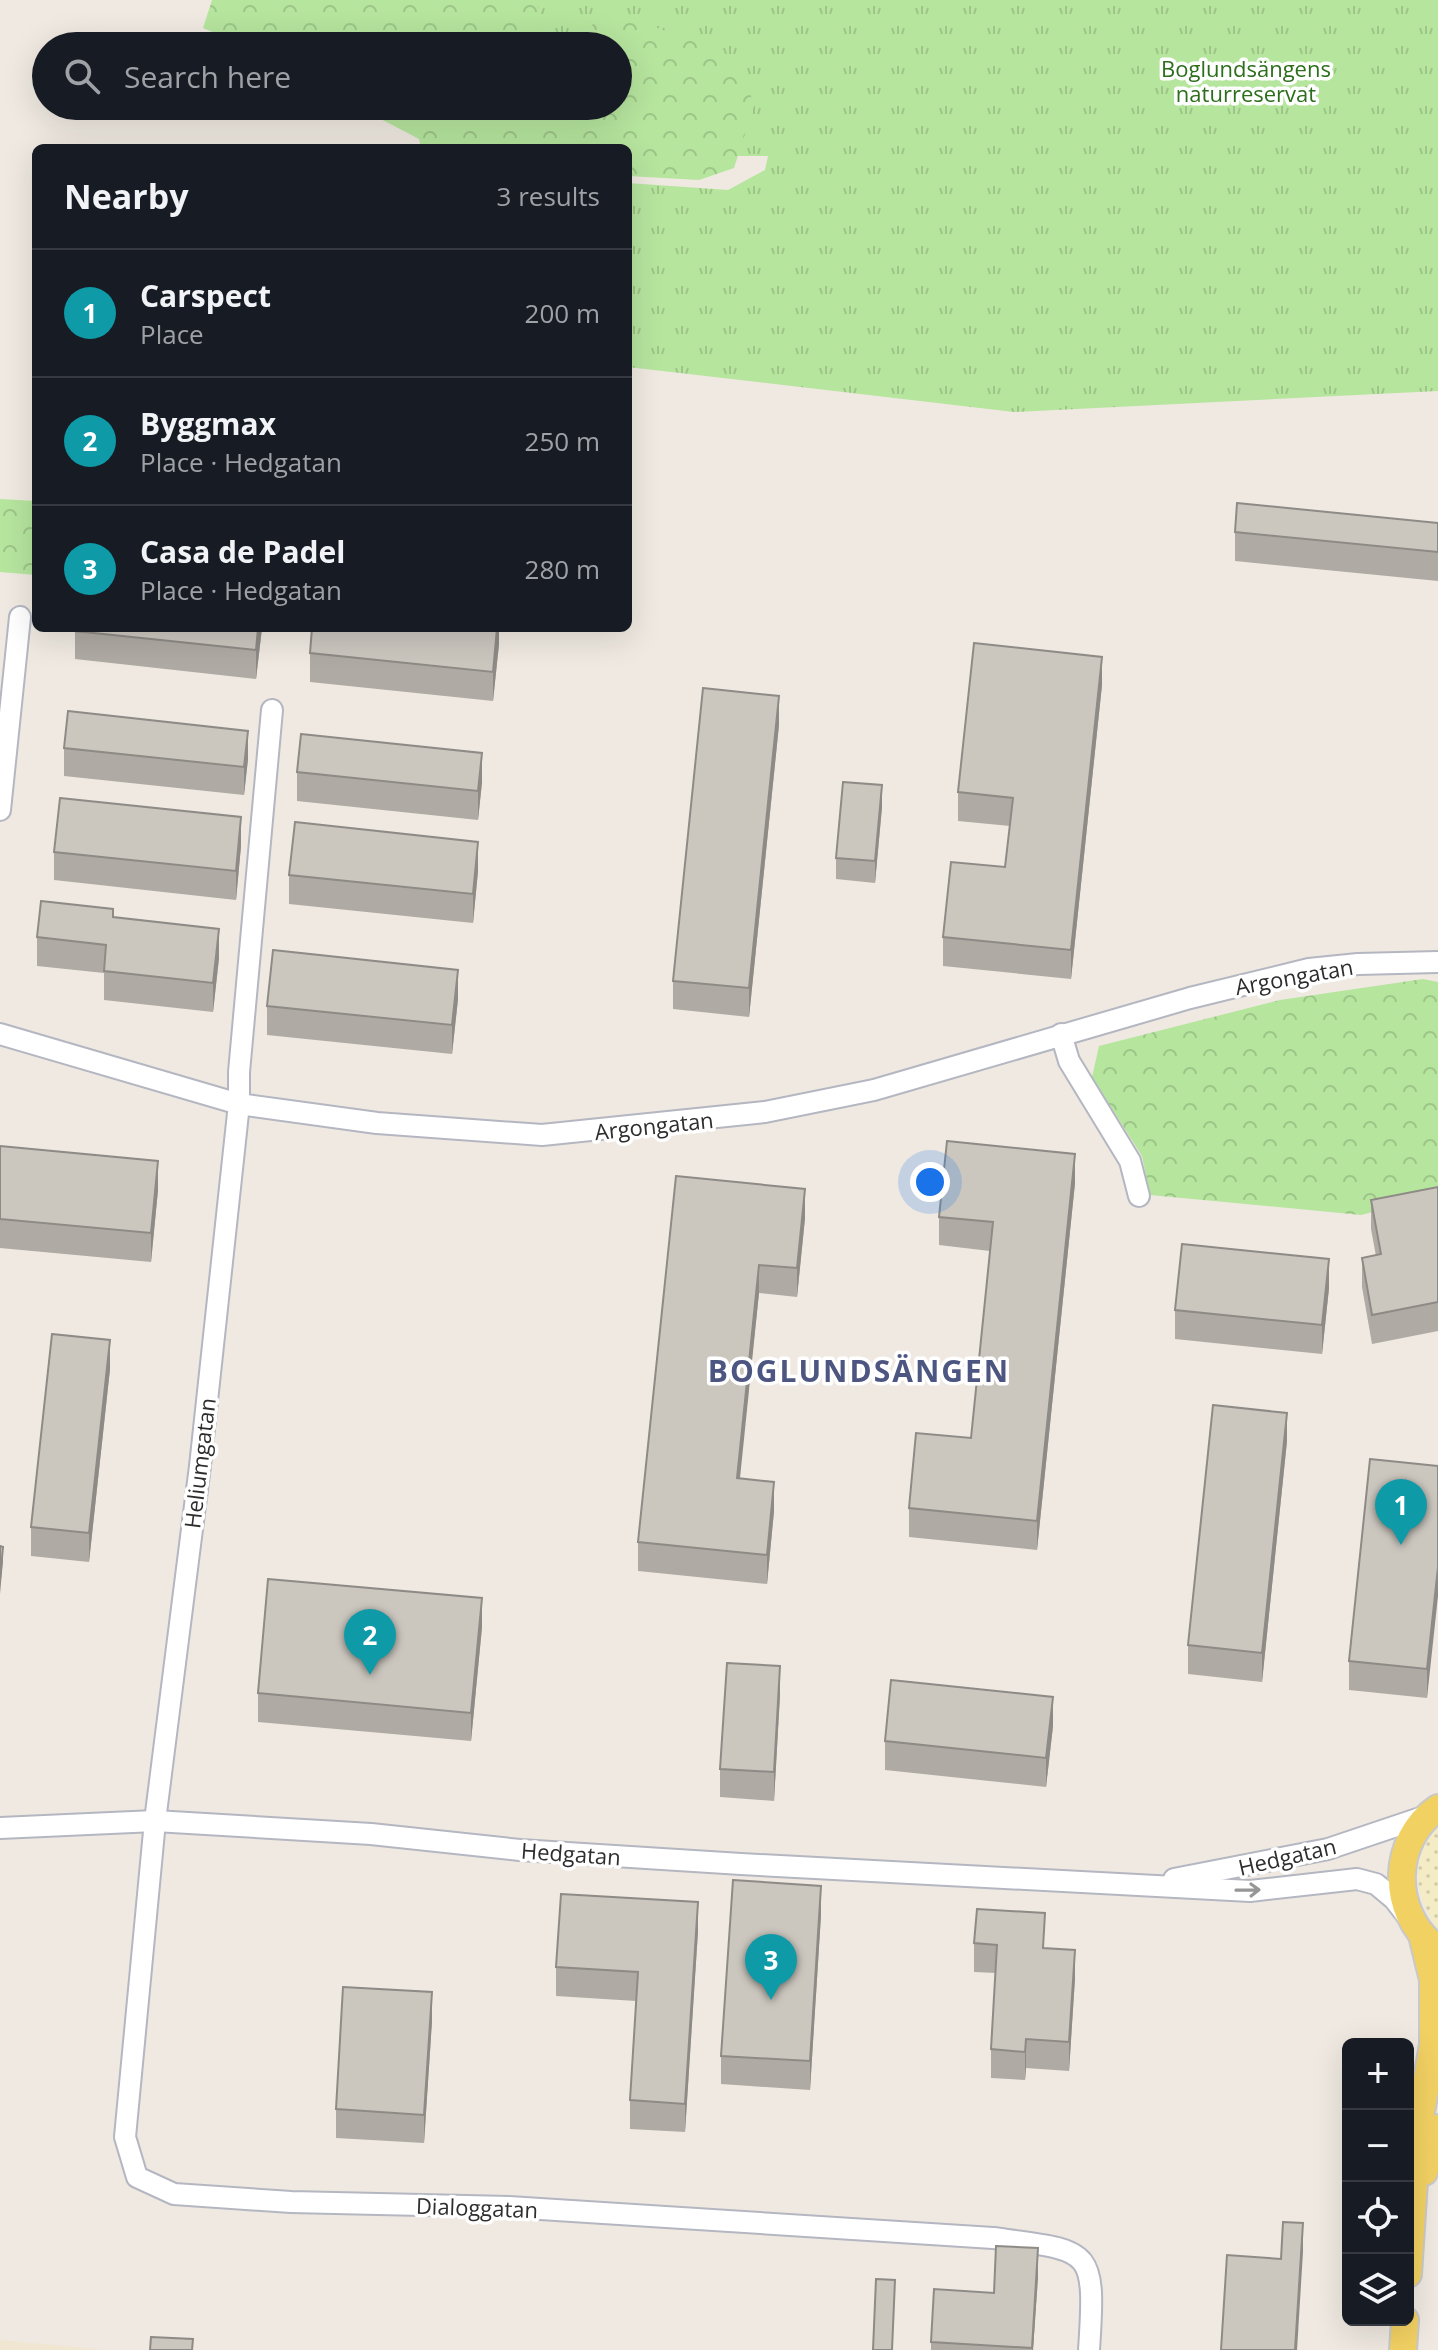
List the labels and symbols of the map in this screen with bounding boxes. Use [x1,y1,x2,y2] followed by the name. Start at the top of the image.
[1161,53,1331,108] park label: Boglundsängens naturreservat
[1233,951,1355,1001] street label: Argongatan
[593,1104,715,1146] street label: Argongatan
[910,1162,950,1202] your location
[708,1350,1010,1391] district label: BOGLUNDSÄNGEN
[176,1396,222,1530] street label: Heliumgatan
[1375,1479,1427,1545] pin: 1
[344,1609,396,1675] pin: 2
[1235,1830,1339,1882] street label: Hedgatan
[520,1835,622,1871] street label: Hedgatan
[1234,1882,1260,1898] one-way arrow
[745,1934,797,2000] pin: 3
[415,2190,539,2224] street label: Dialoggatan

